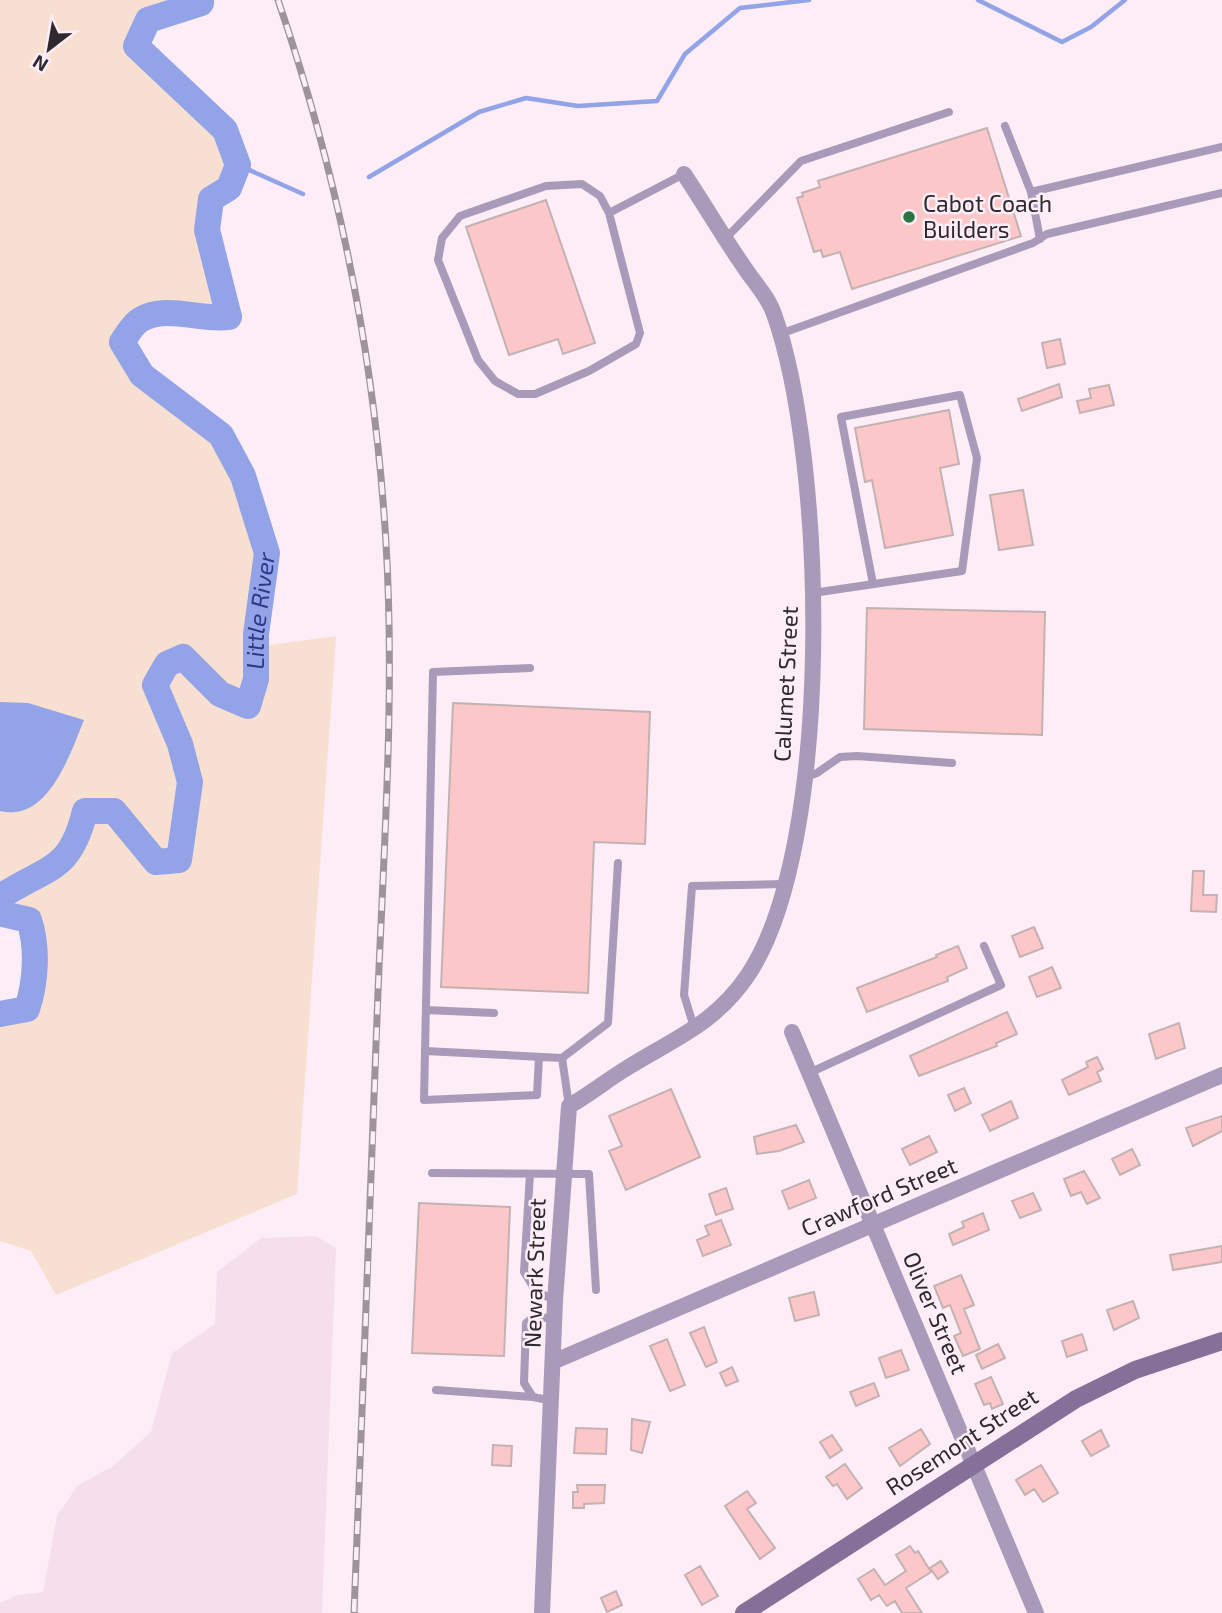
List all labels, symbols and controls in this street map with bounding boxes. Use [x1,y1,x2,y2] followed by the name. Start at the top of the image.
[14,14,84,84] north arrow
[28,51,52,77] text: N
[923,189,1052,243] place label: Cabot Coach Builders
[901,209,917,225] marker: Cabot Coach Builders
[240,550,280,670] water label: Little River
[767,605,803,763] street label: Calumet Street
[796,1151,961,1242] street label: Crawford Street
[517,1197,551,1348] street label: Newark Street
[898,1247,974,1378] street label: Oliver Street
[880,1381,1043,1501] street label: Rosemont Street

